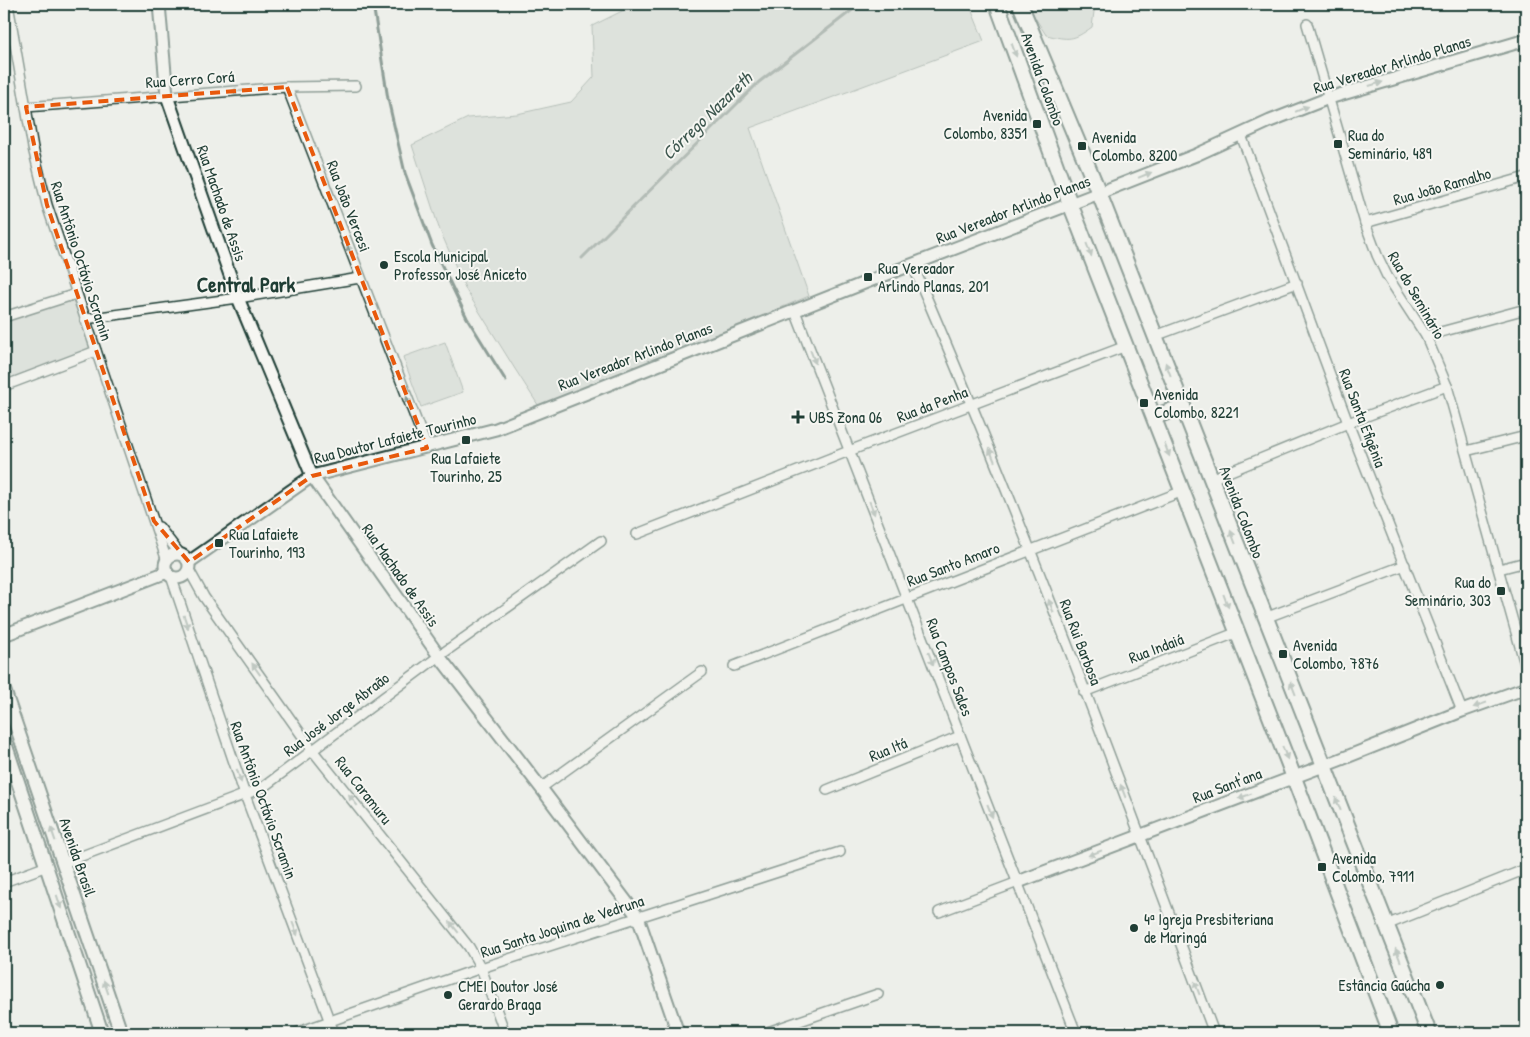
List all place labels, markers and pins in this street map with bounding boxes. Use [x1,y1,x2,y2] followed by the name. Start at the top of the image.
[944,104,1027,144] place label: Avenida Colombo, 8351
[1031,118,1043,130] marker: Avenida Colombo, 8351
[1348,124,1432,164] place label: Rua do Seminário, 489
[1092,126,1178,166] place label: Avenida Colombo, 8200
[1332,138,1344,150] marker: Rua do Seminário, 489
[1076,140,1088,152] marker: Avenida Colombo, 8200
[394,245,527,285] place label: Escola Municipal Professor José Aniceto
[878,257,989,297] place label: Rua Vereador Arlindo Planas, 201
[378,259,390,271] marker: Escola Municipal Professor José Aniceto
[862,271,874,283] marker: Rua Vereador Arlindo Planas, 201
[1154,383,1239,423] place label: Avenida Colombo, 8221
[1138,397,1150,409] marker: Avenida Colombo, 8221
[809,406,882,428] place label: UBS Zona 06
[791,410,805,424] marker: UBS Zona 06
[460,434,472,446] marker: Rua Lafaiete Tourinho, 25
[430,447,502,487] place label: Rua Lafaiete Tourinho, 25
[229,523,305,563] place label: Rua Lafaiete Tourinho, 193
[213,537,225,549] marker: Rua Lafaiete Tourinho, 193
[1405,571,1492,611] place label: Rua do Seminário, 303
[1495,585,1507,597] marker: Rua do Seminário, 303
[1293,634,1379,674] place label: Avenida Colombo, 7876
[1277,648,1289,660] marker: Avenida Colombo, 7876
[1332,847,1414,887] place label: Avenida Colombo, 7911
[1316,861,1328,873] marker: Avenida Colombo, 7911
[1144,908,1273,948] place label: 4ª Igreja Presbiteriana de Maringá
[1128,922,1140,934] marker: 4ª Igreja Presbiteriana de Maringá
[1338,974,1430,996] place label: Estância Gaúcha
[458,975,559,1015] place label: CMEI Doutor José Gerardo Braga
[1434,979,1446,991] marker: Estância Gaúcha
[442,989,454,1001] marker: CMEI Doutor José Gerardo Braga

